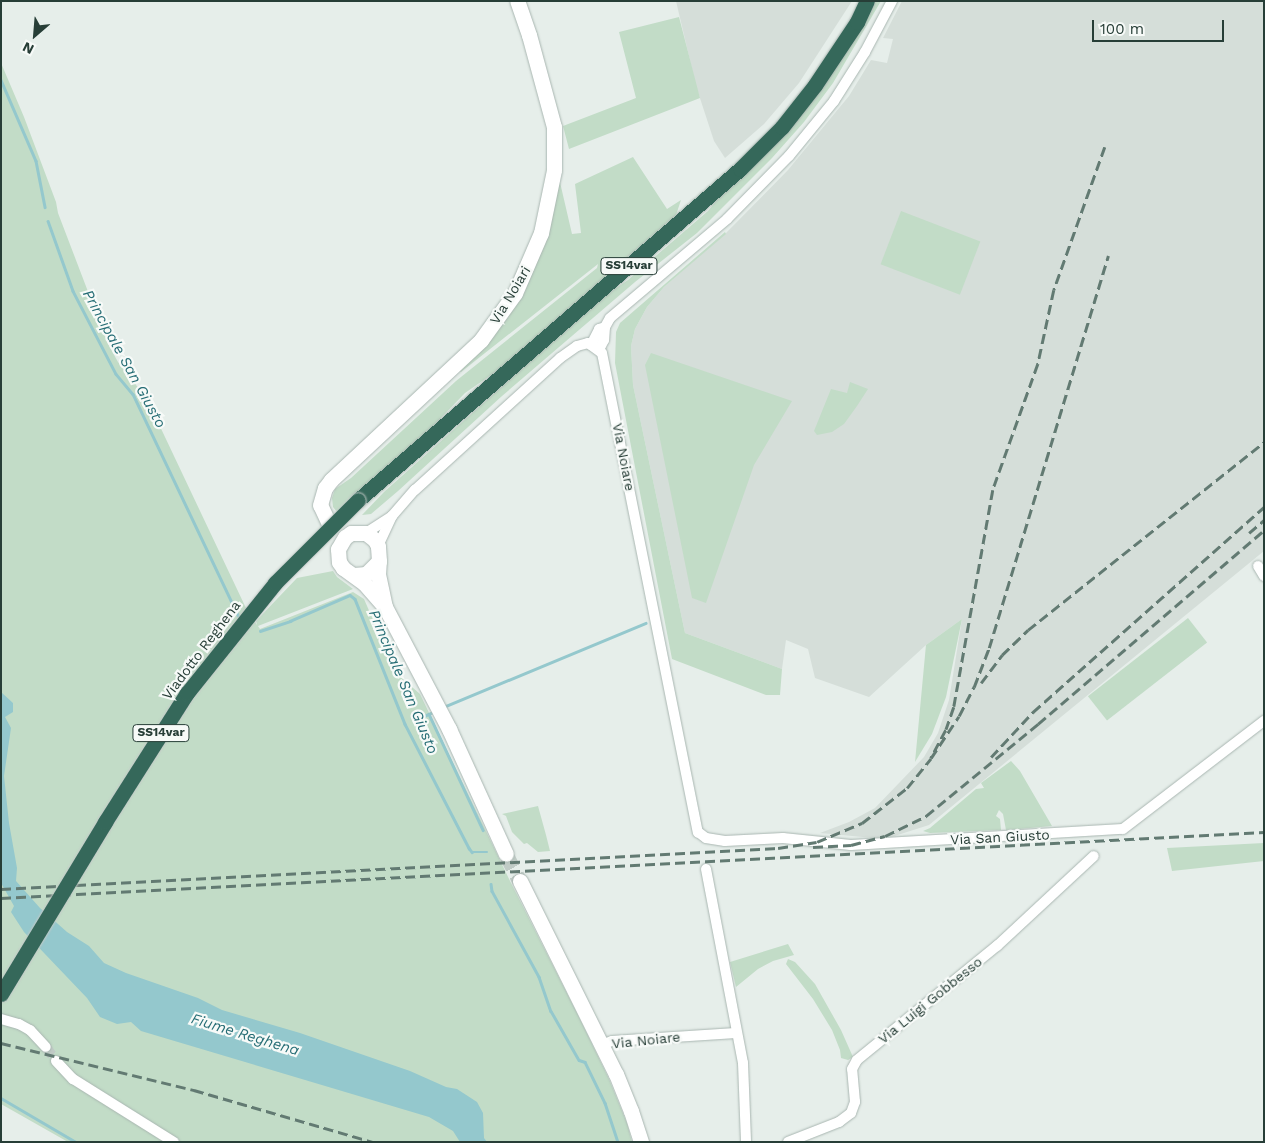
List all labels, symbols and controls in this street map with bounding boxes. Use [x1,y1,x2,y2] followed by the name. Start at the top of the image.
[10,10,60,60] north arrow
[1095,10,1228,42] scale bar
[1100,20,1144,38] text: 100 m
[20,39,36,58] text: N
[600,256,658,276] road number: SS14var
[486,263,534,327] street label: Via Noiari
[79,287,169,431] water label: Principale San Giusto
[609,421,639,493] street label: Via Noiare
[158,597,244,703] street label: Viadotto Reghena
[364,607,442,757] water label: Principale San Giusto
[132,724,190,742] road number: SS14var
[950,826,1050,848] street label: Via San Giusto
[874,953,986,1047] street label: Via Luigi Gobbesso
[189,1010,301,1060] water label: Fiume Reghena
[611,1028,681,1052] street label: Via Noiare

